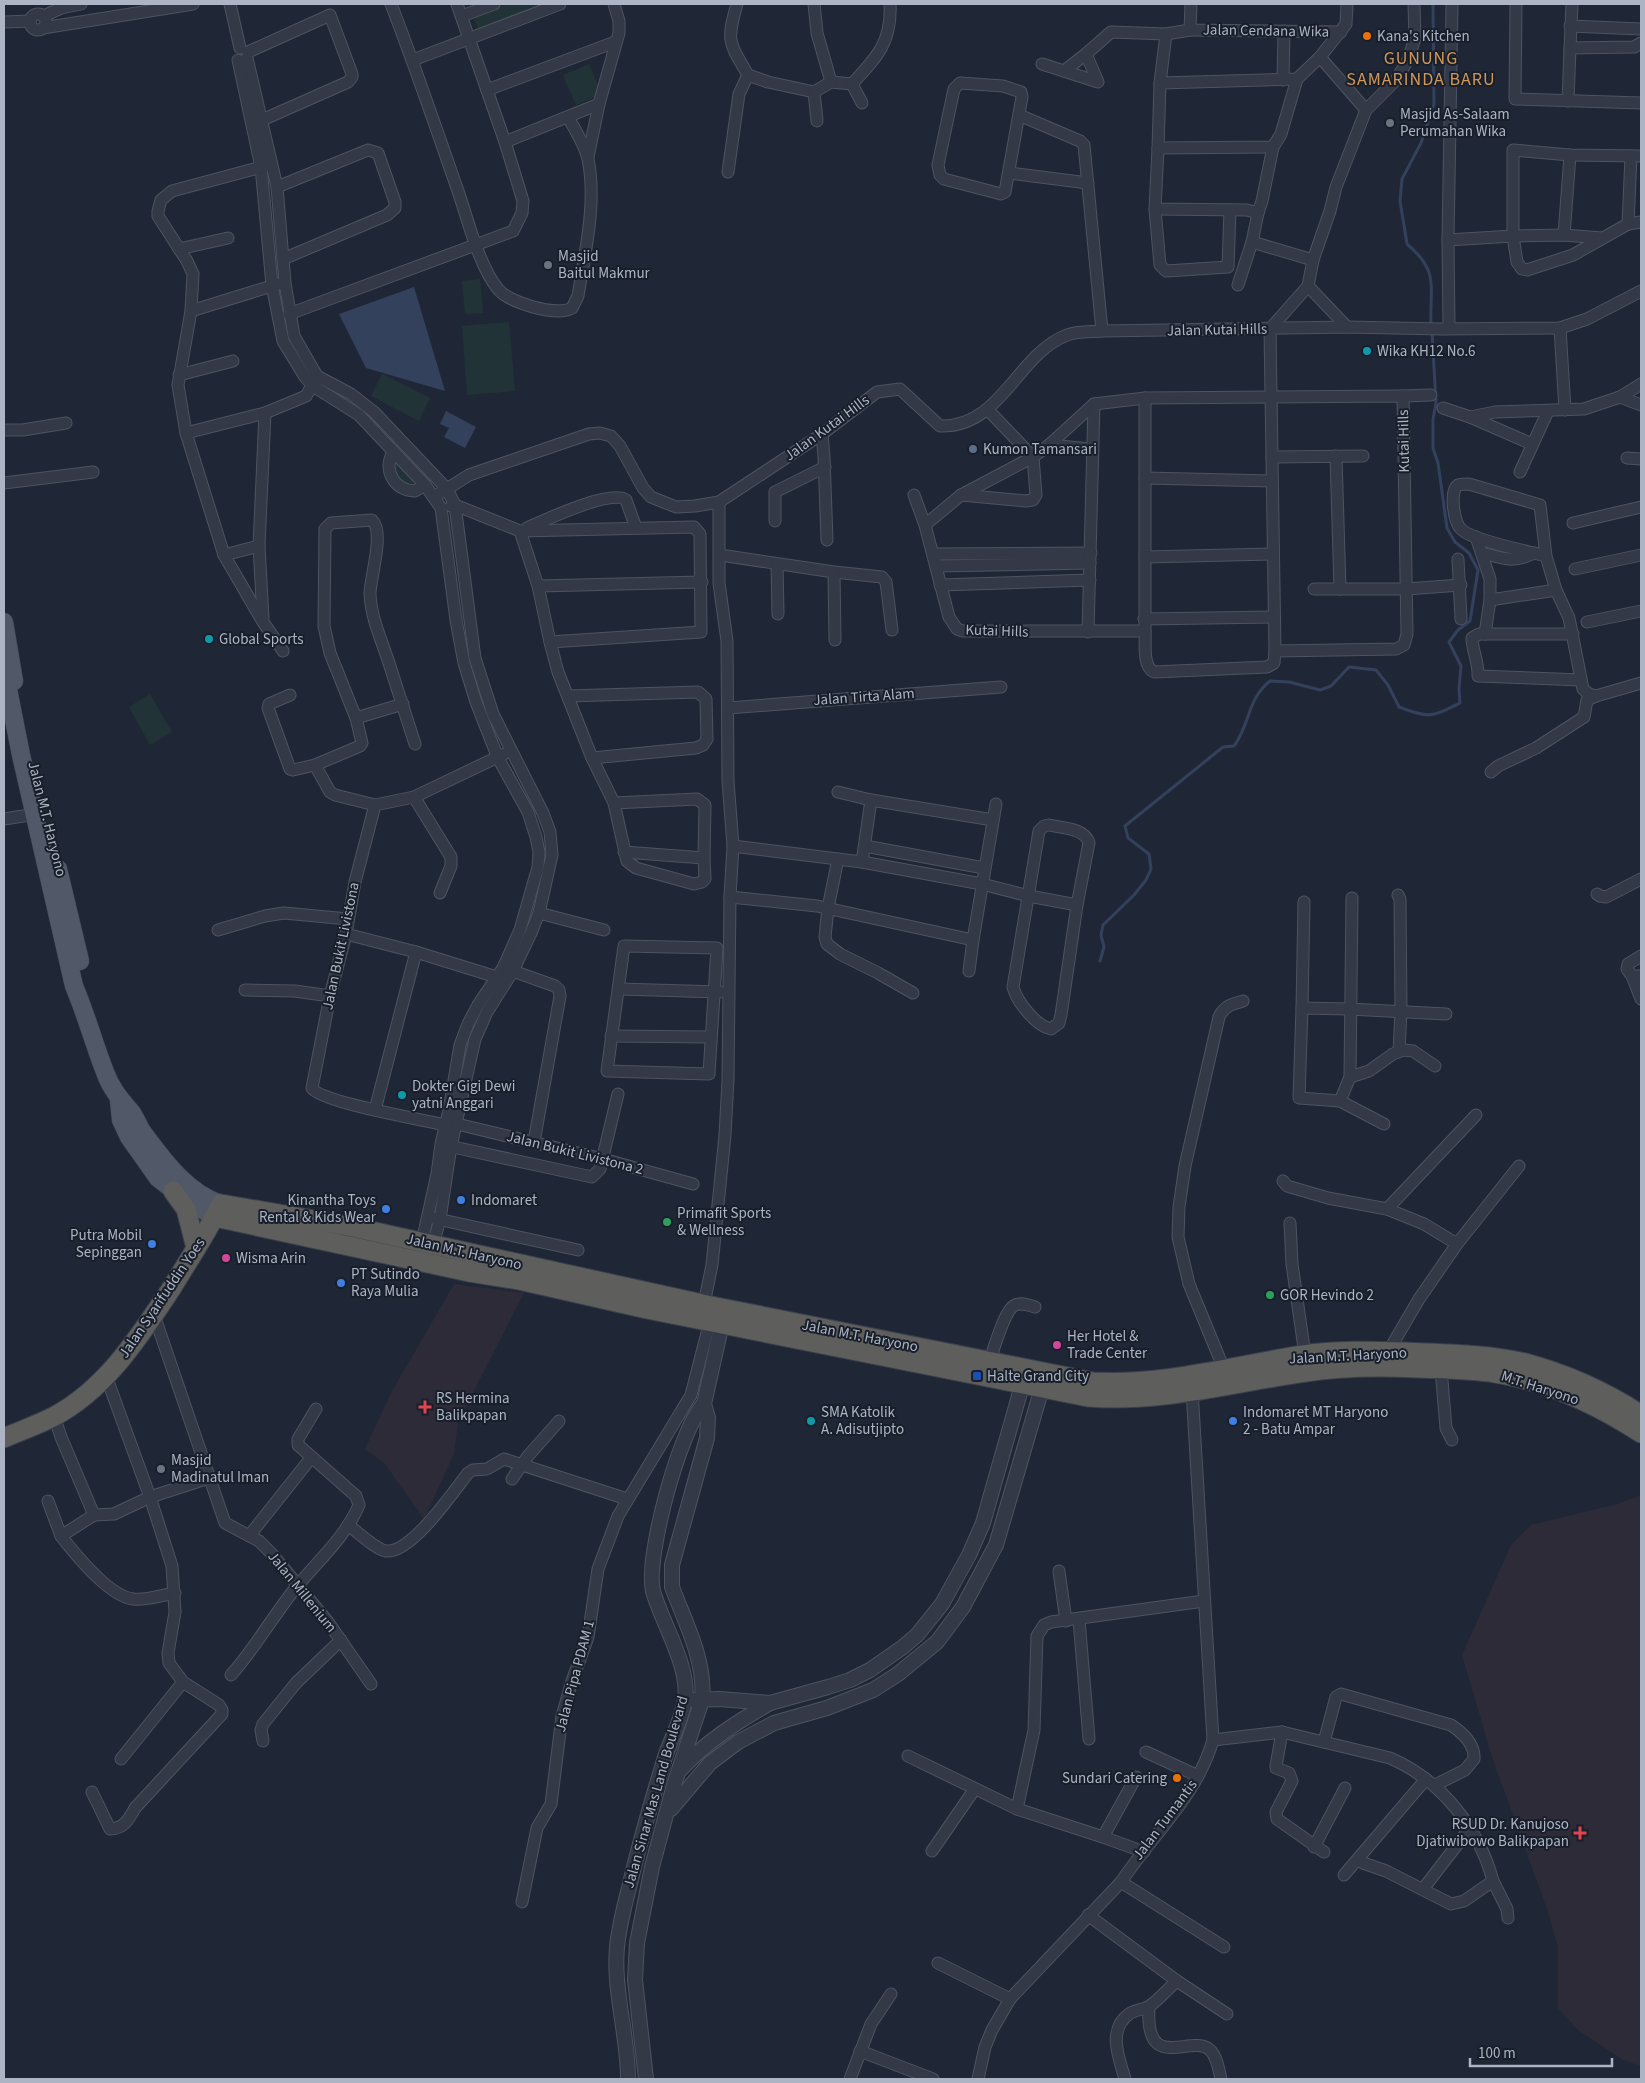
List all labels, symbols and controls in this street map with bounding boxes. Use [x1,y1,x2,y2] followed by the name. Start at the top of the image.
[1203,19,1329,43] street label: Jalan Cendana Wika
[1377,26,1470,47] place label: Kana's Kitchen
[1361,30,1373,42] marker: Kana's Kitchen
[1346,46,1496,92] district label: GUNUNG SAMARINDA BARU
[1400,104,1510,142] place label: Masjid As-Salaam Perumahan Wika
[1384,117,1396,129] marker: Masjid As-Salaam Perumahan Wika
[558,246,651,284] place label: Masjid Baitul Makmur
[542,259,554,271] marker: Masjid Baitul Makmur
[1167,319,1267,341] street label: Jalan Kutai Hills
[1377,341,1476,362] place label: Wika KH12 No.6
[1361,345,1373,357] marker: Wika KH12 No.6
[780,390,874,466] street label: Jalan Kutai Hills
[1393,409,1415,473] street label: Kutai Hills
[983,439,1097,460] place label: Kumon Tamansari
[967,443,979,455] marker: Kumon Tamansari
[965,619,1029,643] street label: Kutai Hills
[219,629,304,650] place label: Global Sports
[203,633,215,645] marker: Global Sports
[813,683,915,711] street label: Jalan Tirta Alam
[23,759,71,879] street label: Jalan M.T. Haryono
[317,880,365,1012] street label: Jalan Bukit Livistona
[412,1076,515,1114] place label: Dokter Gigi Dewi yatni Anggari
[396,1089,408,1101] marker: Dokter Gigi Dewi yatni Anggari
[504,1126,646,1180] street label: Jalan Bukit Livistona 2
[259,1190,377,1228] place label: Kinantha Toys Rental & Kids Wear
[471,1190,537,1211] place label: Indomaret
[455,1194,467,1206] marker: Indomaret
[380,1203,392,1215] marker: Kinantha Toys Rental & Kids Wear
[677,1203,771,1241] place label: Primafit Sports & Wellness
[661,1216,673,1228] marker: Primafit Sports & Wellness
[70,1225,142,1263] place label: Putra Mobil Sepinggan
[404,1228,524,1276] street label: Jalan M.T. Haryono
[114,1234,210,1362] street label: Jalan Syarifuddin Yoes
[146,1238,158,1250] marker: Putra Mobil Sepinggan
[236,1248,306,1269] place label: Wisma Arin
[220,1252,232,1264] marker: Wisma Arin
[351,1264,420,1302] place label: PT Sutindo Raya Mulia
[335,1277,347,1289] marker: PT Sutindo Raya Mulia
[1280,1285,1374,1306] place label: GOR Hevindo 2
[1264,1289,1276,1301] marker: GOR Hevindo 2
[800,1314,920,1358] street label: Jalan M.T. Haryono
[1067,1326,1148,1364] place label: Her Hotel & Trade Center
[1051,1339,1063,1351] marker: Her Hotel & Trade Center
[1289,1342,1407,1370] street label: Jalan M.T. Haryono
[987,1366,1089,1387] place label: Halte Grand City
[1498,1366,1582,1410] street label: M.T. Haryono
[971,1370,983,1382] marker: Halte Grand City
[436,1388,510,1426] place label: RS Hermina Balikpapan
[418,1400,432,1414] marker: RS Hermina Balikpapan
[821,1402,904,1440] place label: SMA Katolik A. Adisutjipto
[1243,1402,1388,1440] place label: Indomaret MT Haryono 2 - Batu Ampar
[805,1415,817,1427] marker: SMA Katolik A. Adisutjipto
[1227,1415,1239,1427] marker: Indomaret MT Haryono 2 - Batu Ampar
[171,1450,269,1488] place label: Masjid Madinatul Iman
[155,1463,167,1475] marker: Masjid Madinatul Iman
[263,1547,341,1637] street label: Jalan Millenium
[550,1618,600,1734] street label: Jalan Pipa PDAM 1
[618,1693,694,1891] street label: Jalan Sinar Mas Land Boulevard
[1062,1768,1167,1789] place label: Sundari Catering
[1171,1772,1183,1784] marker: Sundari Catering
[1128,1775,1202,1865] street label: Jalan Tumantis
[1416,1814,1569,1852] place label: RSUD Dr. Kanujoso Djatiwibowo Balikpapan
[1573,1826,1587,1840] marker: RSUD Dr. Kanujoso Djatiwibowo Balikpapan
[1470,2036,1612,2068] scale bar
[1478,2043,1516,2064] text: 100 m

